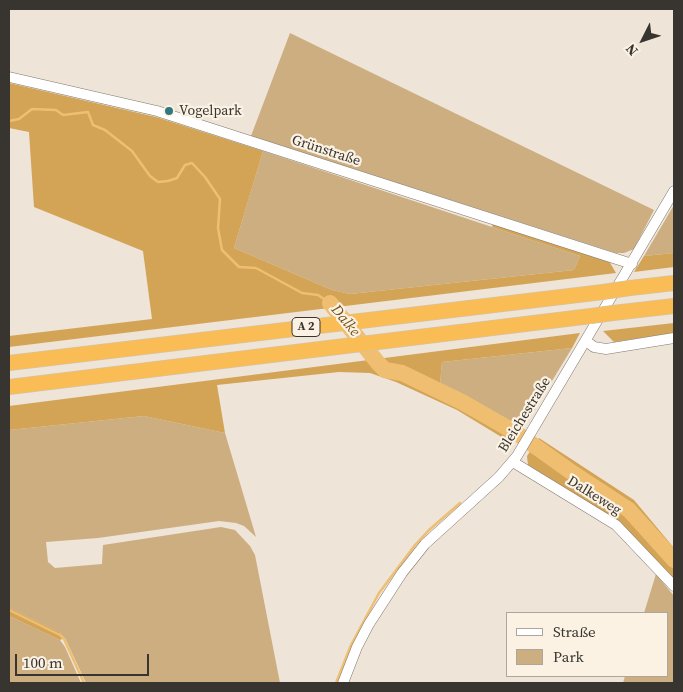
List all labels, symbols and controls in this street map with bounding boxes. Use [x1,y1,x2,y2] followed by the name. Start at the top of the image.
[618,15,668,65] north arrow
[621,39,643,60] text: N
[179,103,242,119] place label: Vogelpark
[163,105,175,117] marker: Vogelpark
[290,132,362,170] street label: Grünstraße
[327,302,363,340] water label: Dalke
[292,318,320,337] road number: A 2
[495,374,555,456] street label: Bleichestraße
[564,473,624,519] street label: Dalkeweg
[506,612,668,677] legend
[553,621,596,642] text: Straße
[18,644,151,676] scale bar
[553,646,584,667] text: Park
[23,652,63,673] text: 100 m

